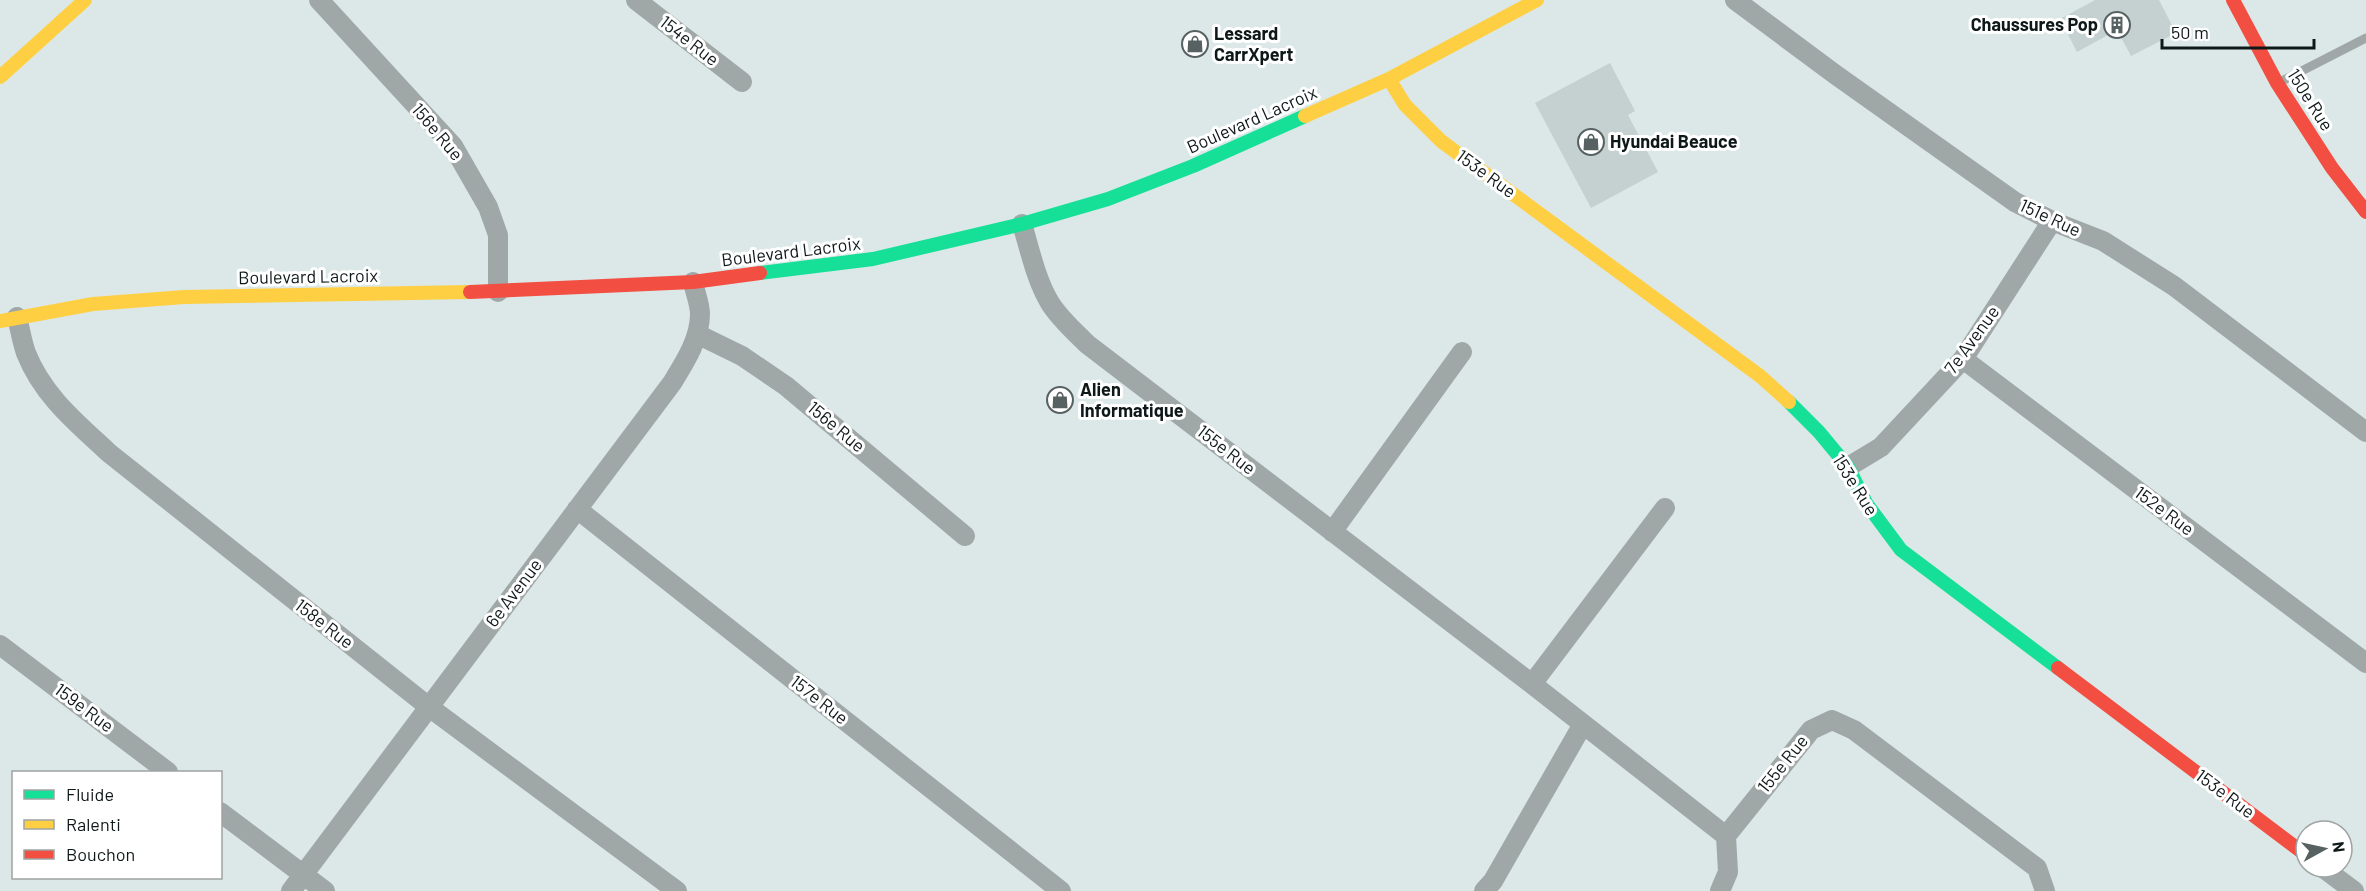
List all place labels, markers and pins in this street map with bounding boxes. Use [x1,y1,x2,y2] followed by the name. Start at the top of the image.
[2102,10,2132,40] building icon: Chaussures Pop
[1971,13,2098,35] place label: Chaussures Pop
[1214,22,1294,65] place label: Lessard CarrXpert
[1180,29,1210,59] shop icon: Lessard CarrXpert
[1576,127,1606,157] shop icon: Hyundai Beauce
[1610,130,1738,152] place label: Hyundai Beauce
[1080,378,1184,421] place label: Alien Informatique
[1045,385,1075,415] shop icon: Alien Informatique

